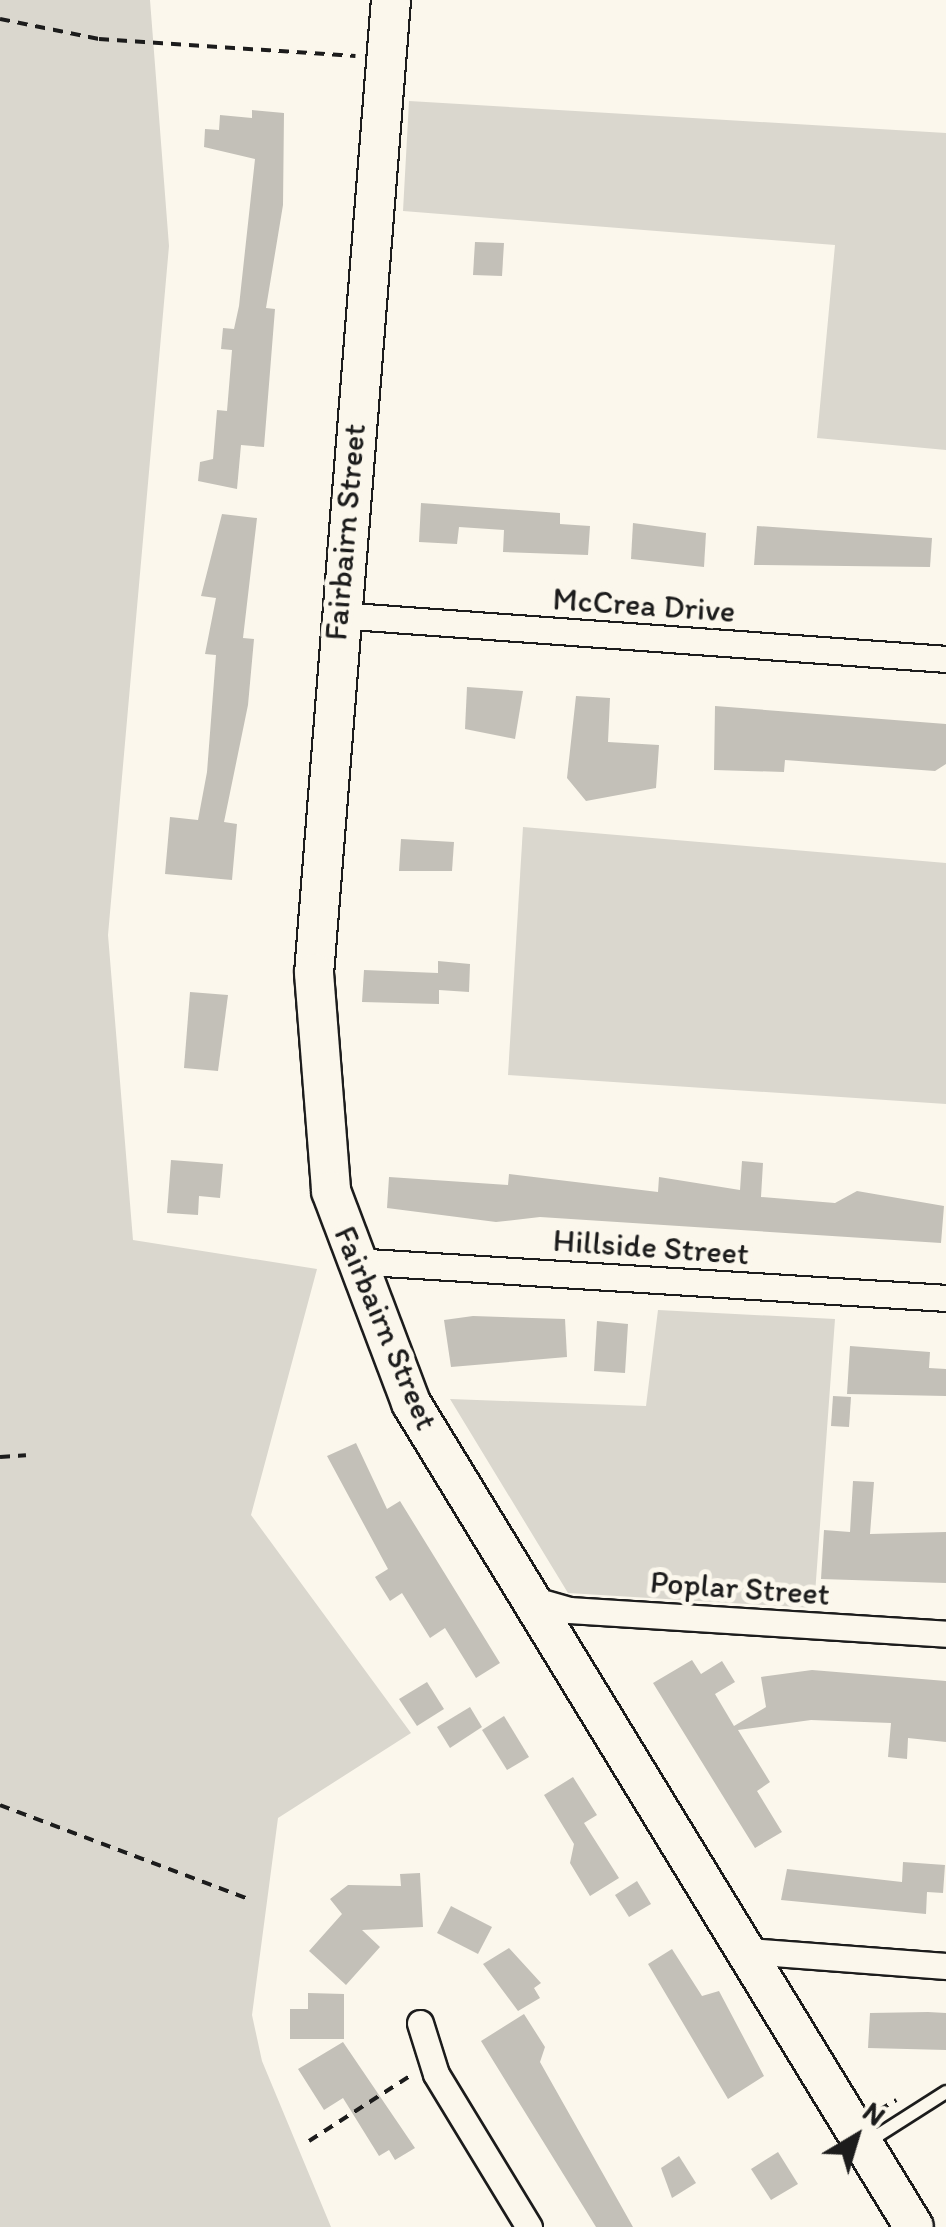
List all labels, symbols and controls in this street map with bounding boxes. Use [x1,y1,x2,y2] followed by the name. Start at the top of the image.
[316,422,374,642] street label: Fairbairn Street
[551,579,737,631] street label: McCrea Drive
[326,1221,446,1435] street label: Fairbairn Street
[552,1221,750,1273] street label: Hillside Street
[649,1563,831,1613] street label: Poplar Street
[806,2087,906,2187] north arrow
[857,2094,892,2133] text: N

